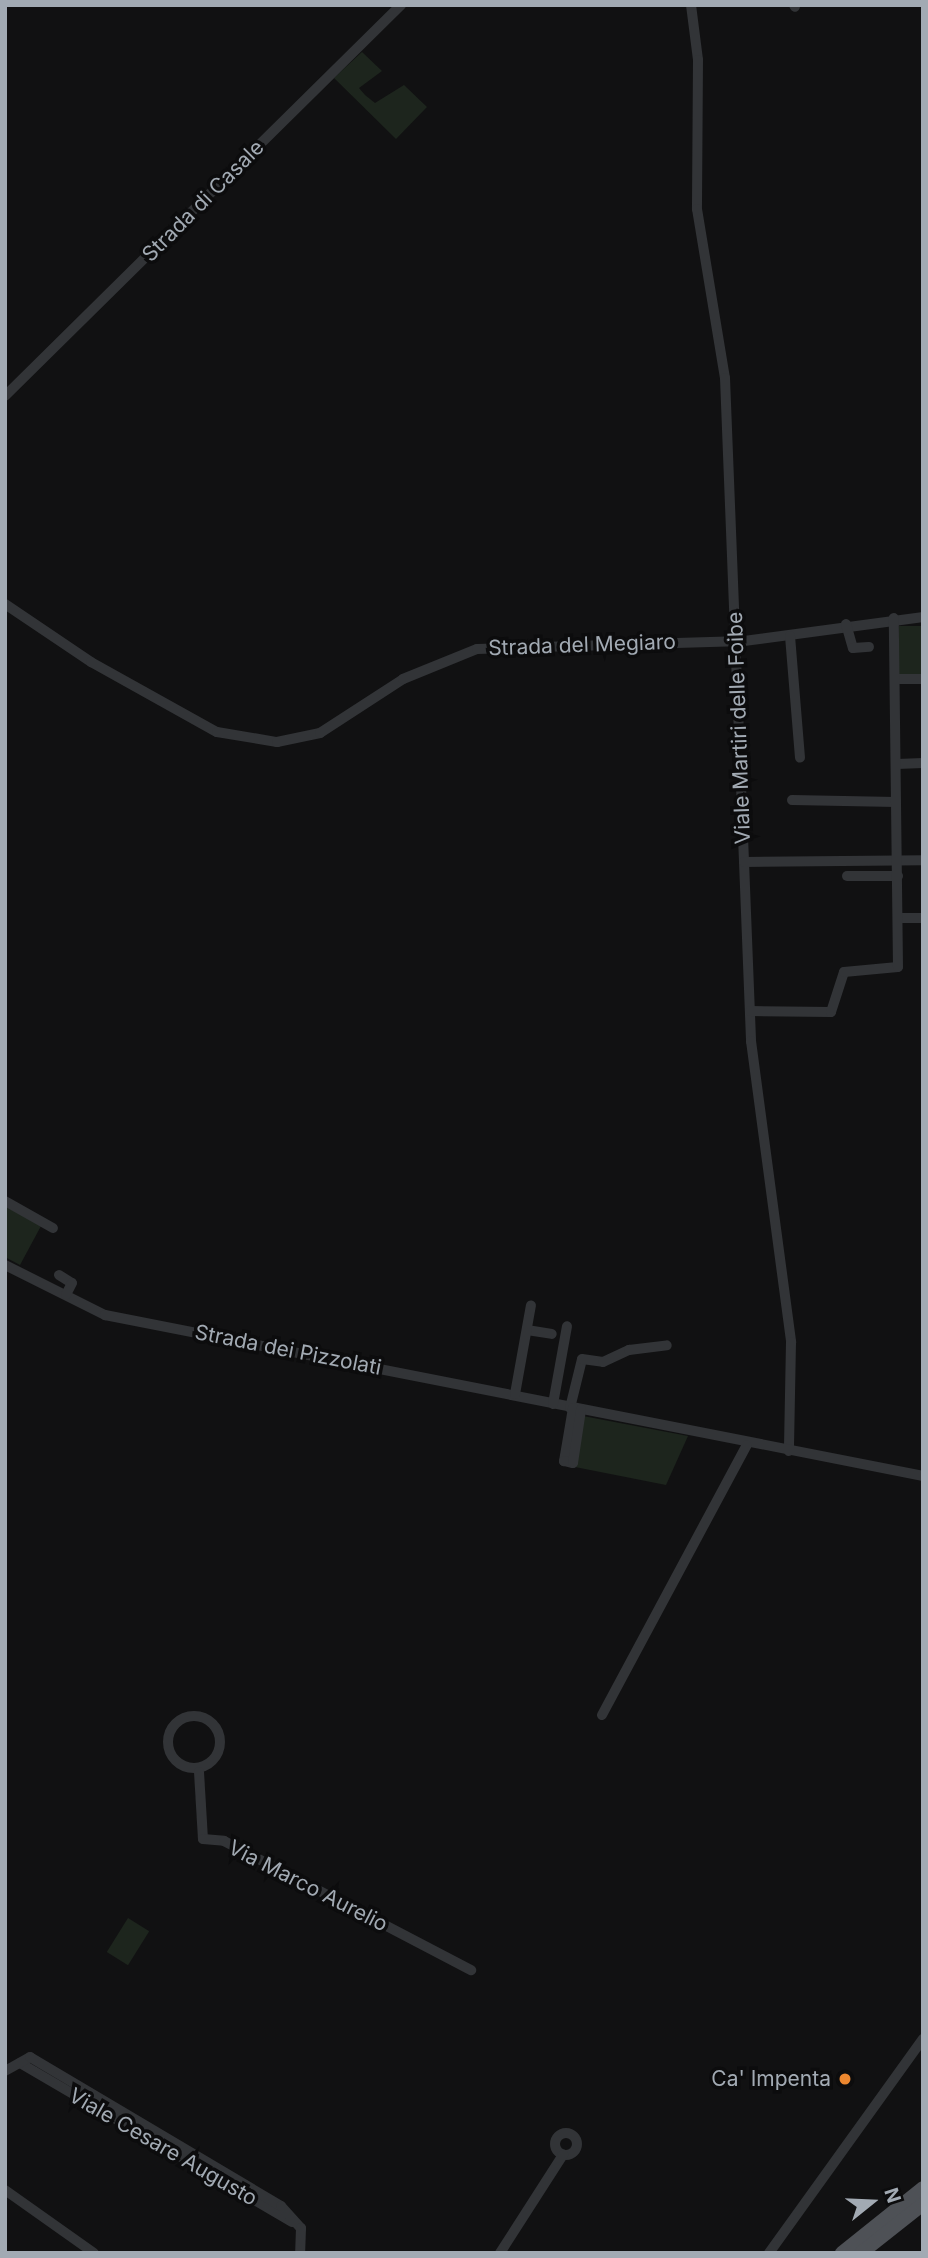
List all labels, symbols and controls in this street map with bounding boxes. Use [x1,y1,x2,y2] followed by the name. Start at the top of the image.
[137,135,269,267] street label: Strada di Casale
[722,611,756,845] street label: Viale Martiri delle Foibe
[488,629,676,661] street label: Strada del Megiaro
[193,1320,383,1380] street label: Strada dei Pizzolati
[224,1835,392,1937] street label: Via Marco Aurelio
[711,2066,831,2092] place label: Ca' Impenta
[837,2071,853,2087] marker: Ca' Impenta
[64,2083,262,2211] street label: Viale Cesare Augusto
[837,2167,907,2237] north arrow
[879,2185,906,2206] text: N

